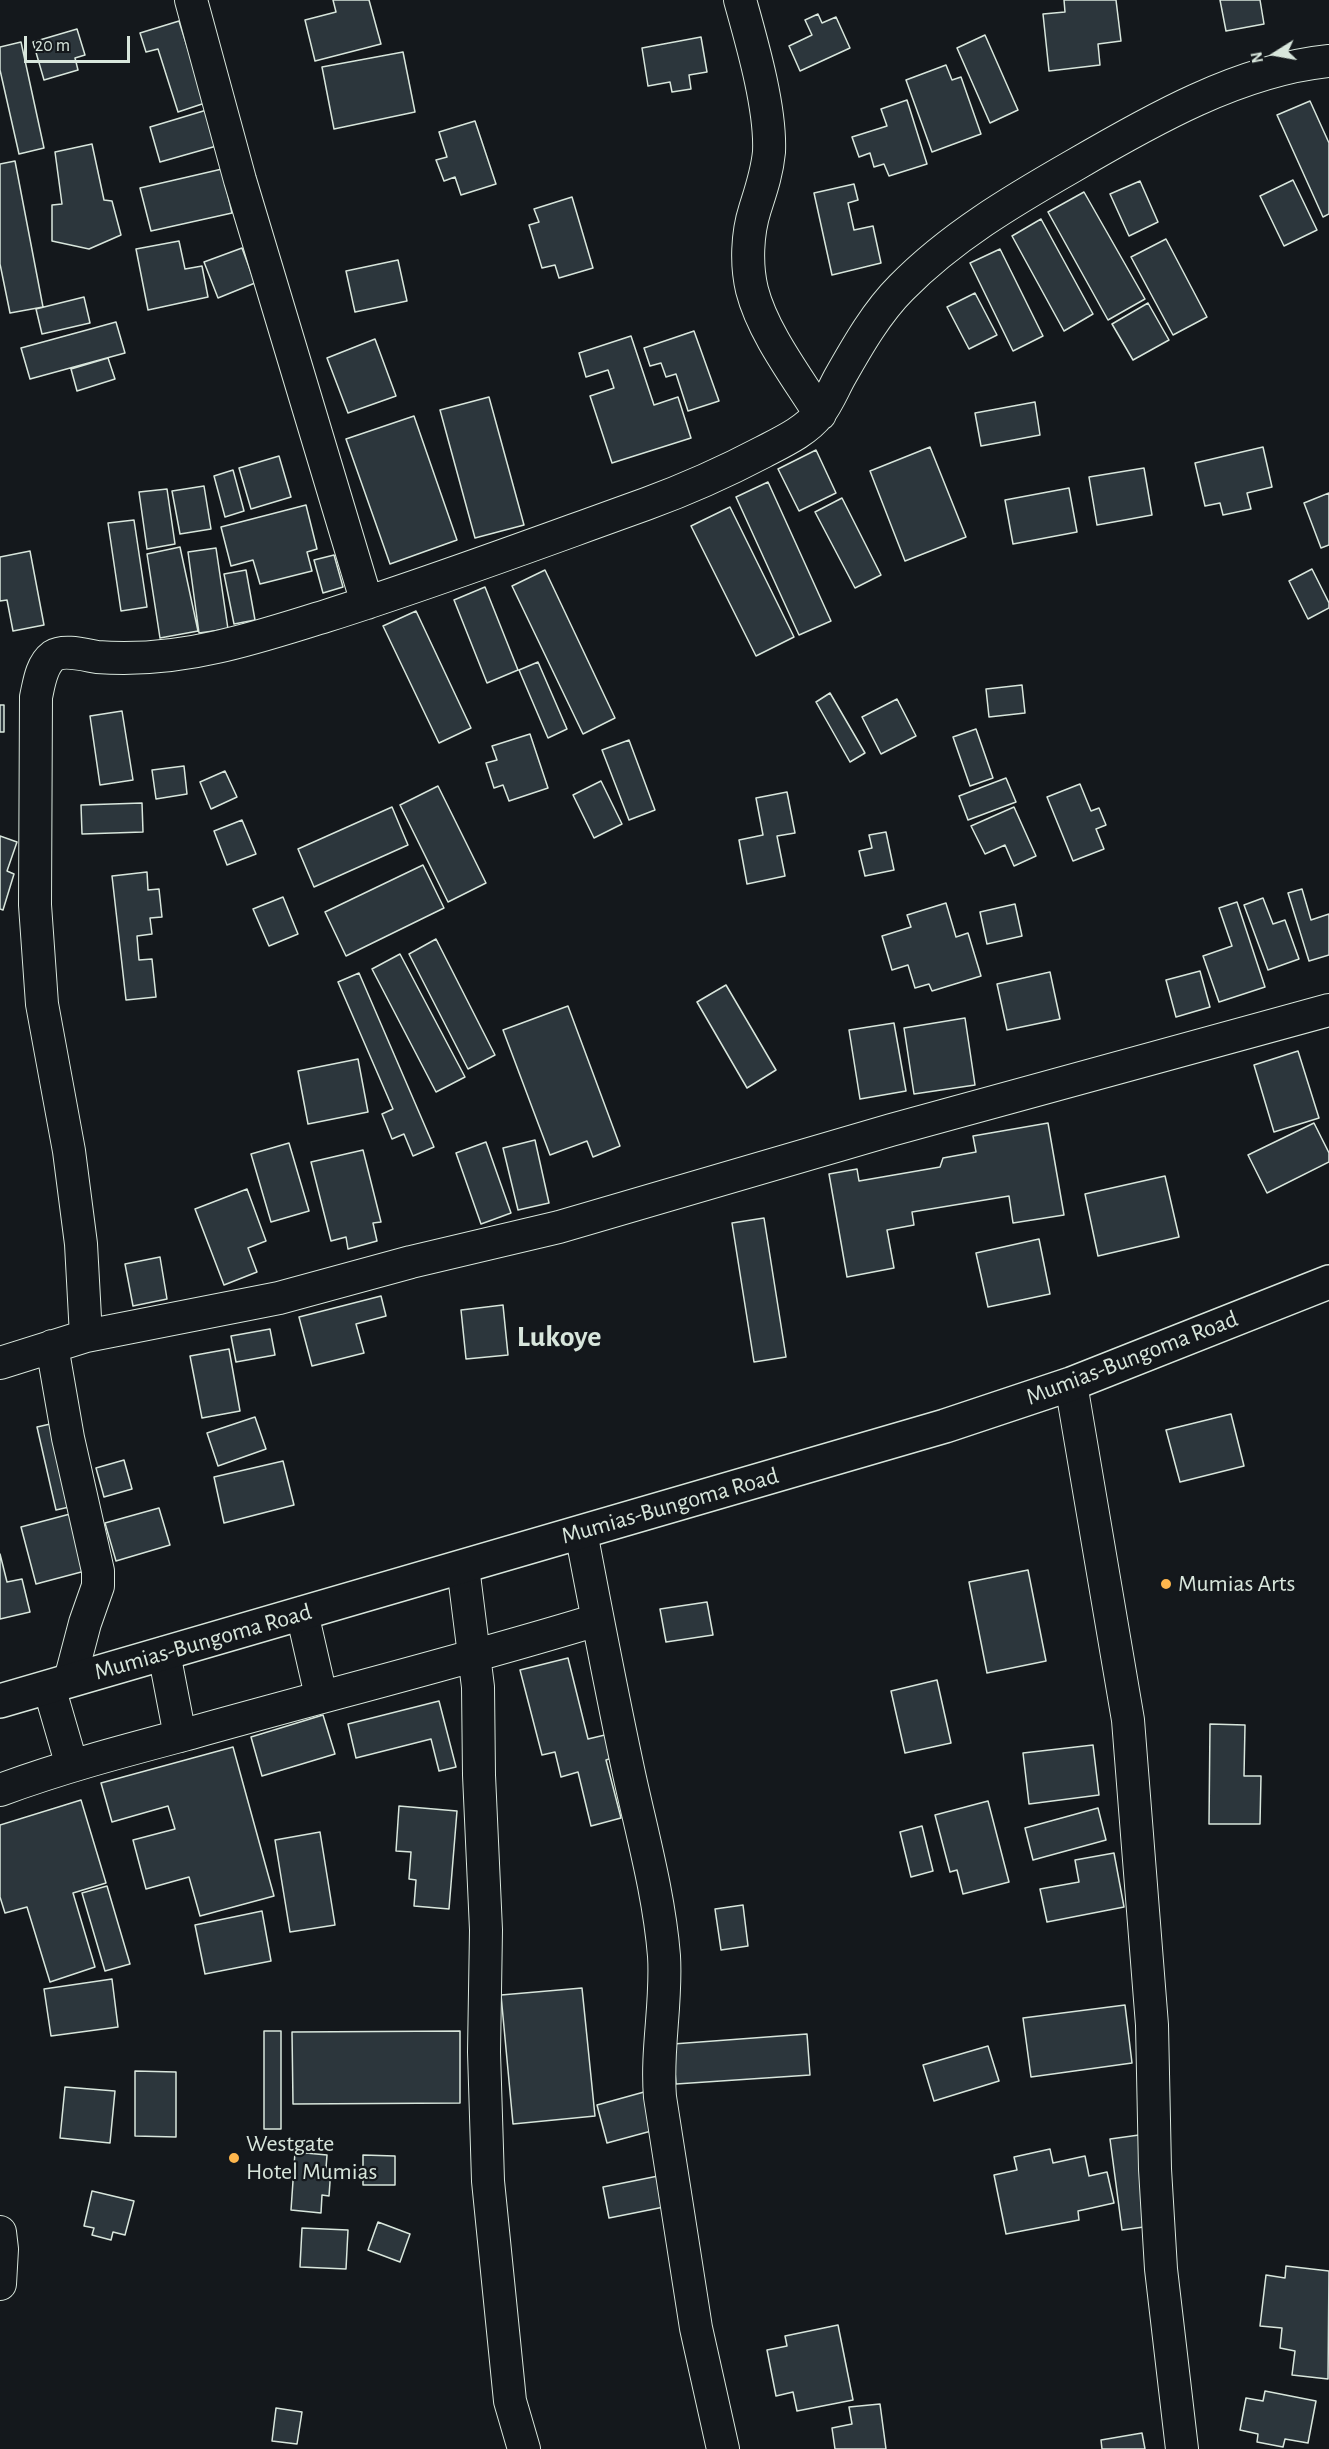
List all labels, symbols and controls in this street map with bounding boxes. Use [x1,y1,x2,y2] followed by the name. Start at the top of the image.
[27,24,134,62] scale bar
[1245,24,1305,84] north arrow
[35,37,70,55] text: 20 m
[1248,50,1266,64] text: N
[1022,1304,1242,1412] street label: Mumias-Bungoma Road
[517,1319,601,1355] district label: Lukoye
[558,1461,782,1551] street label: Mumias-Bungoma Road
[1178,1570,1295,1598] place label: Mumias Arts
[1159,1577,1173,1591] marker: Mumias Arts
[91,1597,315,1687] street label: Mumias-Bungoma Road
[246,2130,377,2186] place label: Westgate Hotel Mumias
[227,2151,241,2165] marker: Westgate Hotel Mumias

